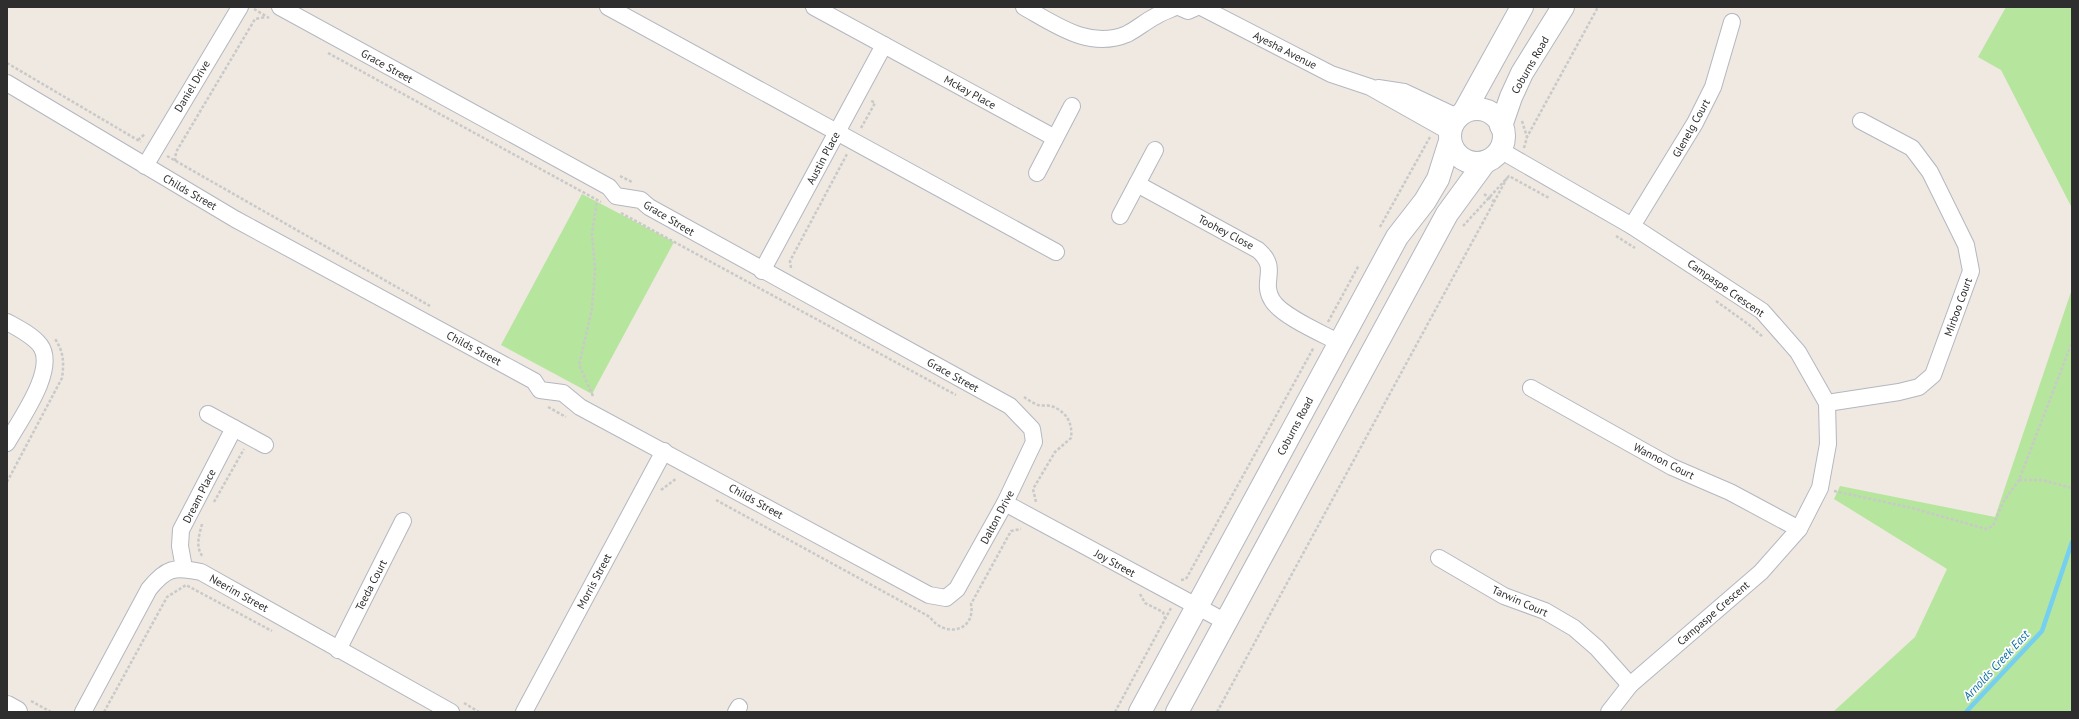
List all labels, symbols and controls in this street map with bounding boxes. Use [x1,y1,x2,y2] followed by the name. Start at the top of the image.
[1251,28,1320,72] street label: Ayesha Avenue
[1508,34,1552,96] street label: Coburns Road
[359,46,416,86] street label: Grace Street
[171,57,213,114] street label: Daniel Drive
[942,72,999,112] street label: Mckay Place
[1669,96,1713,160] street label: Glenelg Court
[803,129,843,187] street label: Austin Place
[160,171,220,213] street label: Childs Street
[641,197,697,239] street label: Grace Street
[1196,211,1257,253] street label: Toohey Close
[1685,256,1768,320] street label: Campaspe Crescent
[1941,275,1975,338] street label: Mirboo Court
[444,328,504,368] street label: Childs Street
[925,355,982,395] street label: Grace Street
[1274,394,1316,458] street label: Coburns Road
[1631,440,1697,482] street label: Wannon Court
[179,466,219,525] street label: Dream Place
[726,480,786,522] street label: Childs Street
[977,487,1017,546] street label: Dalton Drive
[1091,546,1138,580] street label: Joy Street
[574,551,615,611] street label: Morris Street
[352,557,390,613] street label: Teeda Court
[207,571,271,615] street label: Neerim Street
[1674,578,1752,648] street label: Campaspe Crescent
[1490,582,1550,620] street label: Tarwin Court
[1959,626,2033,704] water label: Arnolds Creek East

